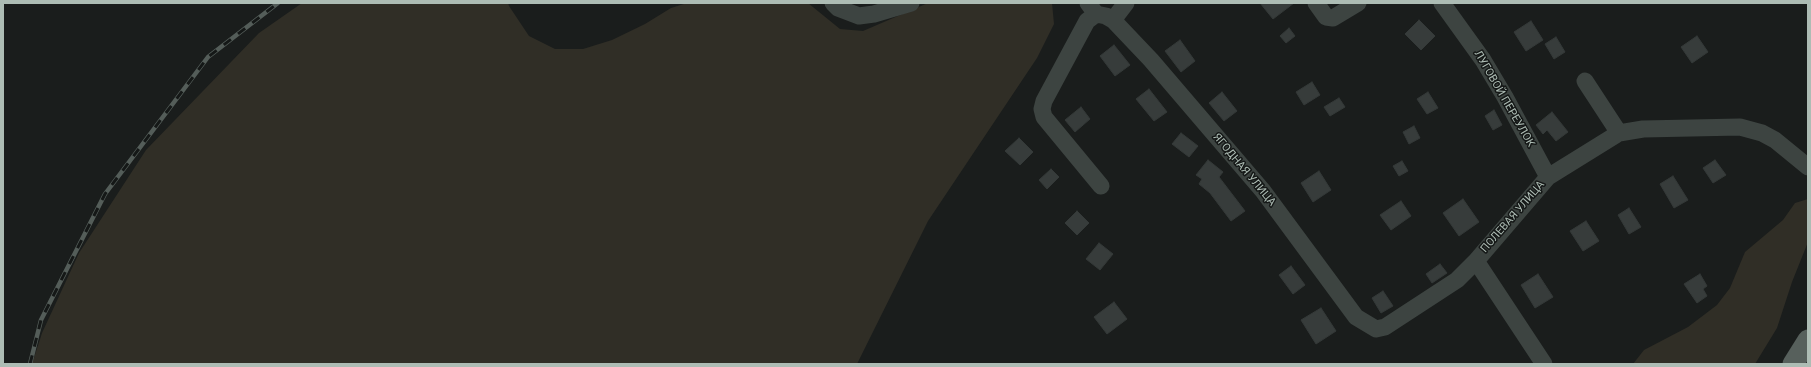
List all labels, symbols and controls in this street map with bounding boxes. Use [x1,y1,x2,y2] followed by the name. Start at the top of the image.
[1471,48,1537,150] street label: ЛУГОВОЙ ПЕРЕУЛОК
[1210,131,1278,209] street label: ЯГОДНАЯ УЛИЦА
[1478,178,1548,256] street label: ПОЛЕВАЯ УЛИЦА

